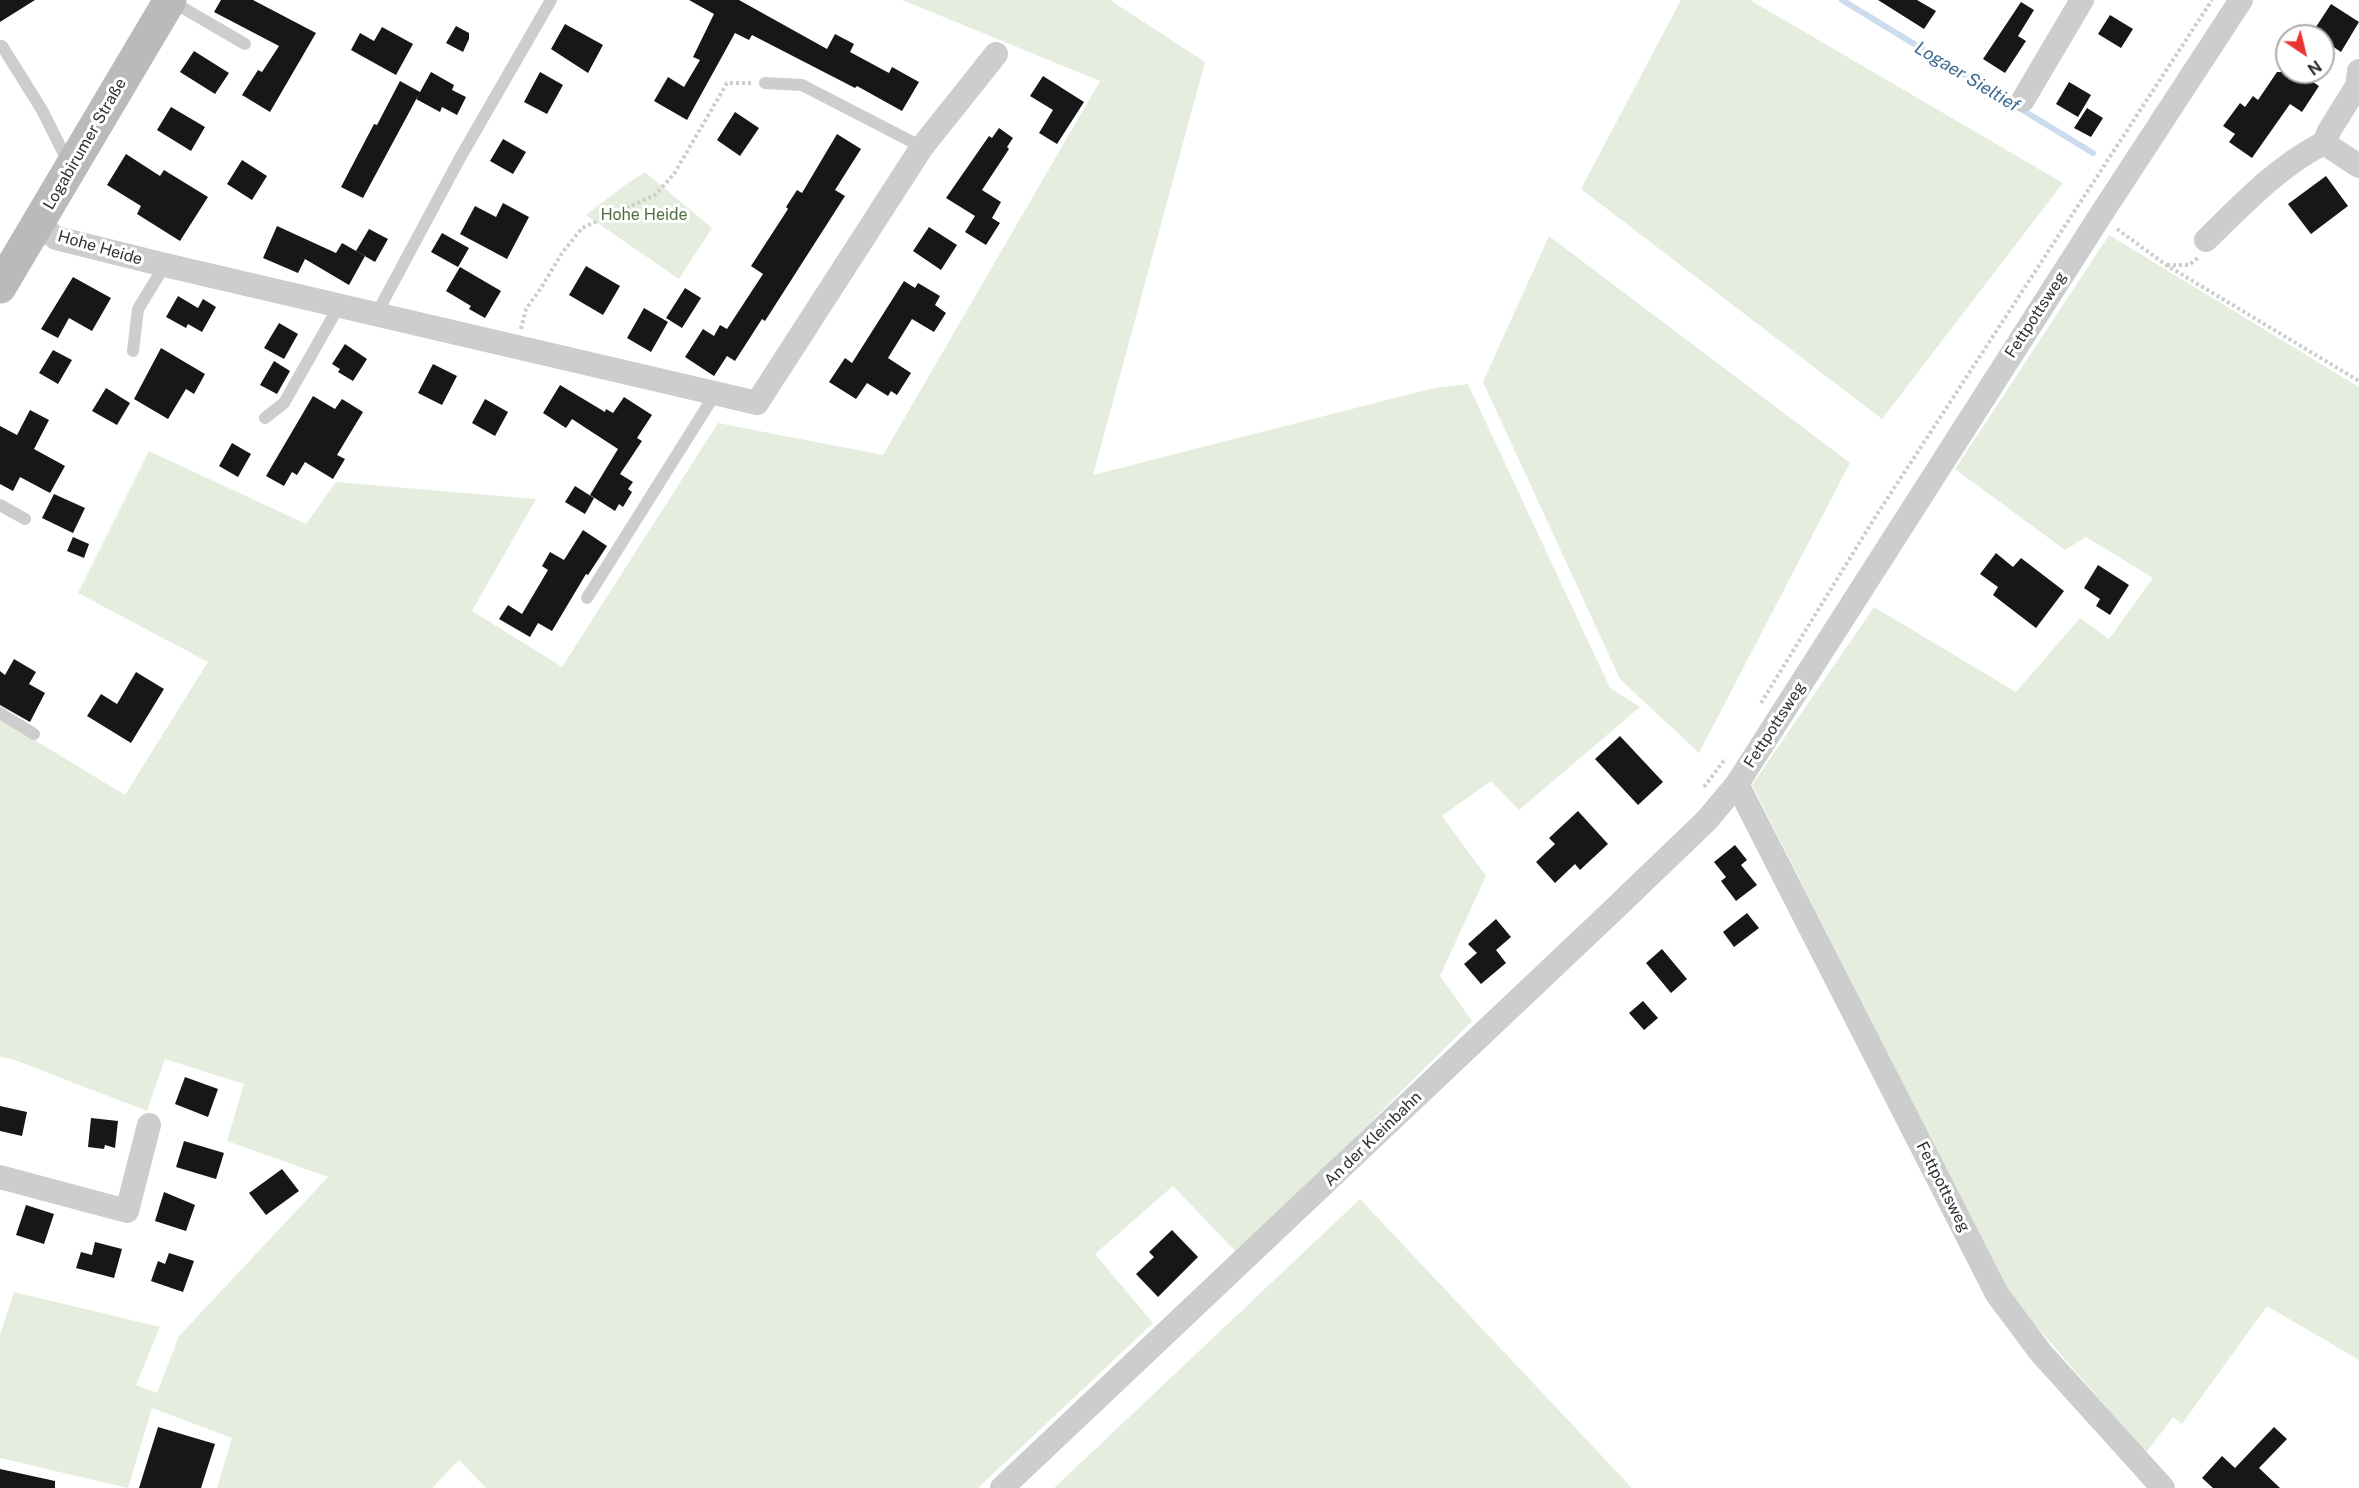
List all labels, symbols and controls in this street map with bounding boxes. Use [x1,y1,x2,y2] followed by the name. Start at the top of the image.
[2275,24,2335,84] north arrow
[1911,37,2023,117] water label: Logaer Sieltief
[2304,56,2325,79] text: N
[40,75,130,213] street label: Logabirumer Straße
[600,205,688,225] park label: Hohe Heide
[55,227,145,269] street label: Hohe Heide
[2001,268,2071,362] street label: Fettpottsweg
[1740,678,1810,772] street label: Fettpottsweg
[1320,1088,1426,1190] street label: An der Kleinbahn
[1912,1139,1974,1235] street label: Fettpottsweg

